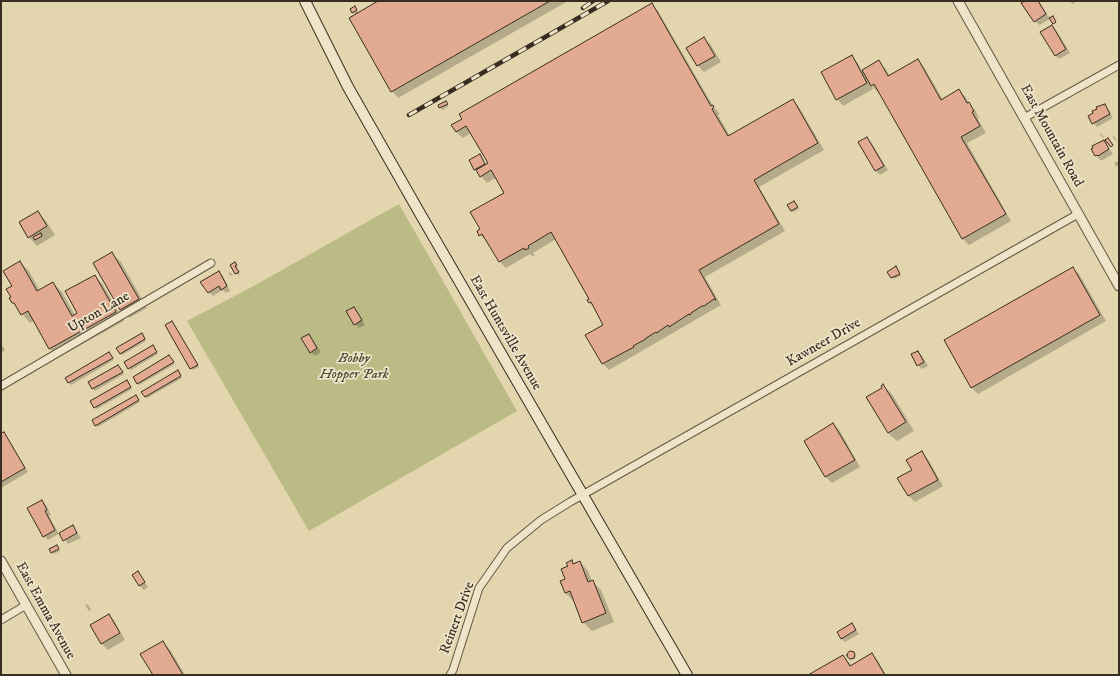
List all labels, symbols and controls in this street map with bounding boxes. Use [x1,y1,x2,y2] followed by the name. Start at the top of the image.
[1016,82,1086,190] street label: East Mountain Road
[465,273,545,393] street label: East Huntsville Avenue
[65,289,133,337] street label: Upton Lane
[784,315,864,371] street label: Kawneer Drive
[319,351,389,384] park label: Bobby Hopper Park
[11,560,79,662] street label: East Emma Avenue
[437,580,479,656] street label: Reinert Drive

